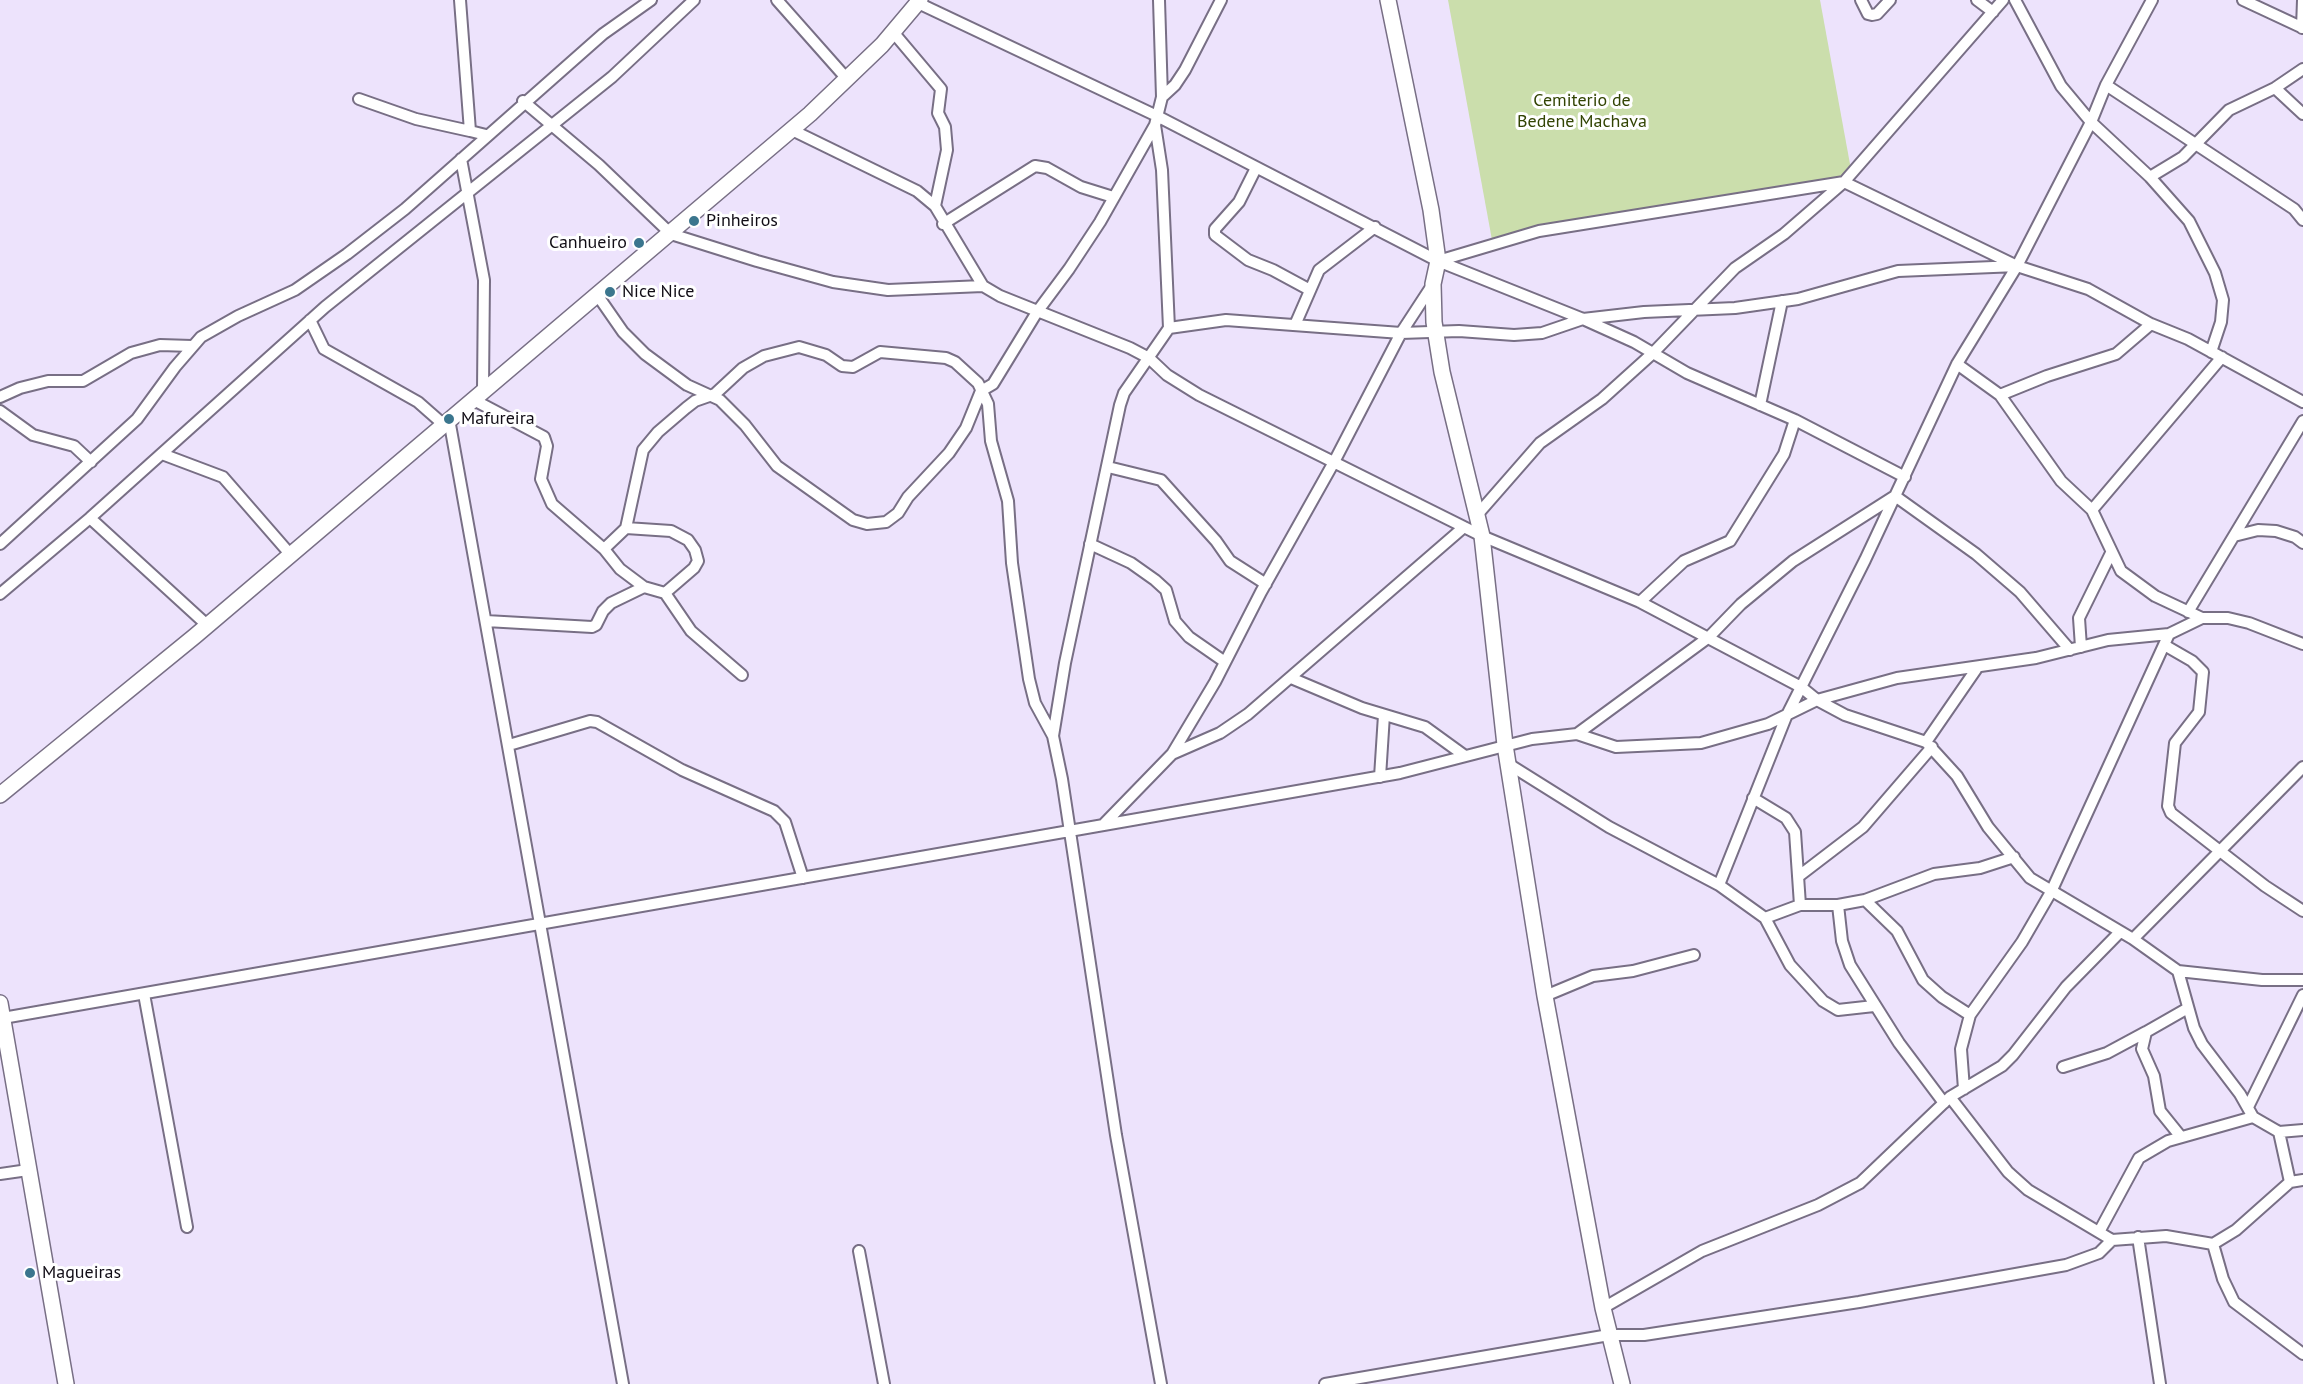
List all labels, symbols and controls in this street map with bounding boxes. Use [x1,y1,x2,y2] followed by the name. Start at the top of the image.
[1517,90,1647,132] park label: Cemiterio de Bedene Machava
[706,210,778,232] place label: Pinheiros
[687,214,701,228] marker: Pinheiros
[549,232,627,254] place label: Canhueiro
[632,236,646,250] marker: Canhueiro
[622,281,694,303] place label: Nice Nice
[603,285,617,299] marker: Nice Nice
[461,408,535,430] place label: Mafureira
[442,412,456,426] marker: Mafureira
[42,1262,121,1284] place label: Magueiras
[23,1266,37,1280] marker: Magueiras

